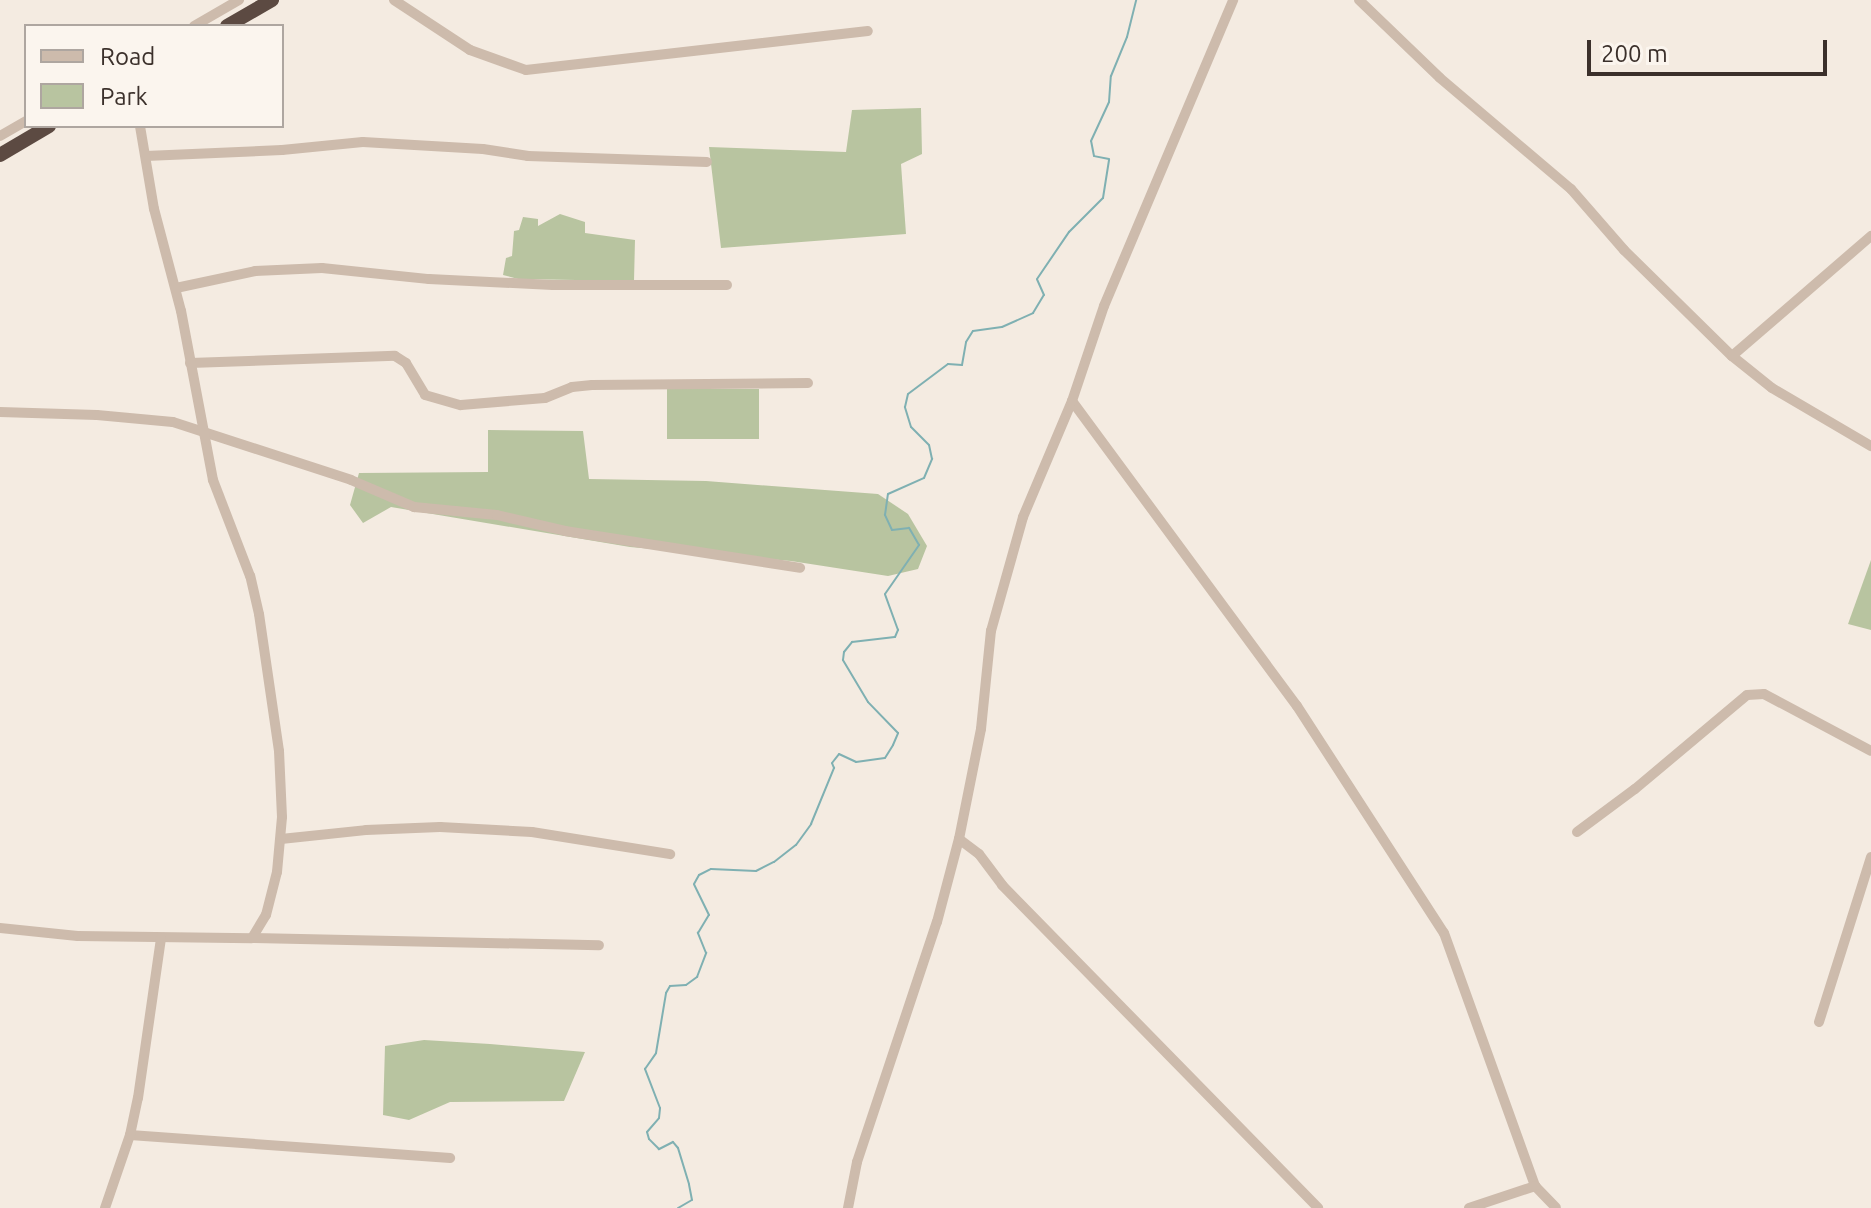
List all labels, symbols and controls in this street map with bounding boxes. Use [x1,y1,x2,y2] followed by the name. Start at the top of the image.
[24,24,284,128] legend
[1591,24,1831,74] scale bar
[1601,40,1668,67] text: 200 m
[100,43,155,70] text: Road
[100,83,148,110] text: Park

